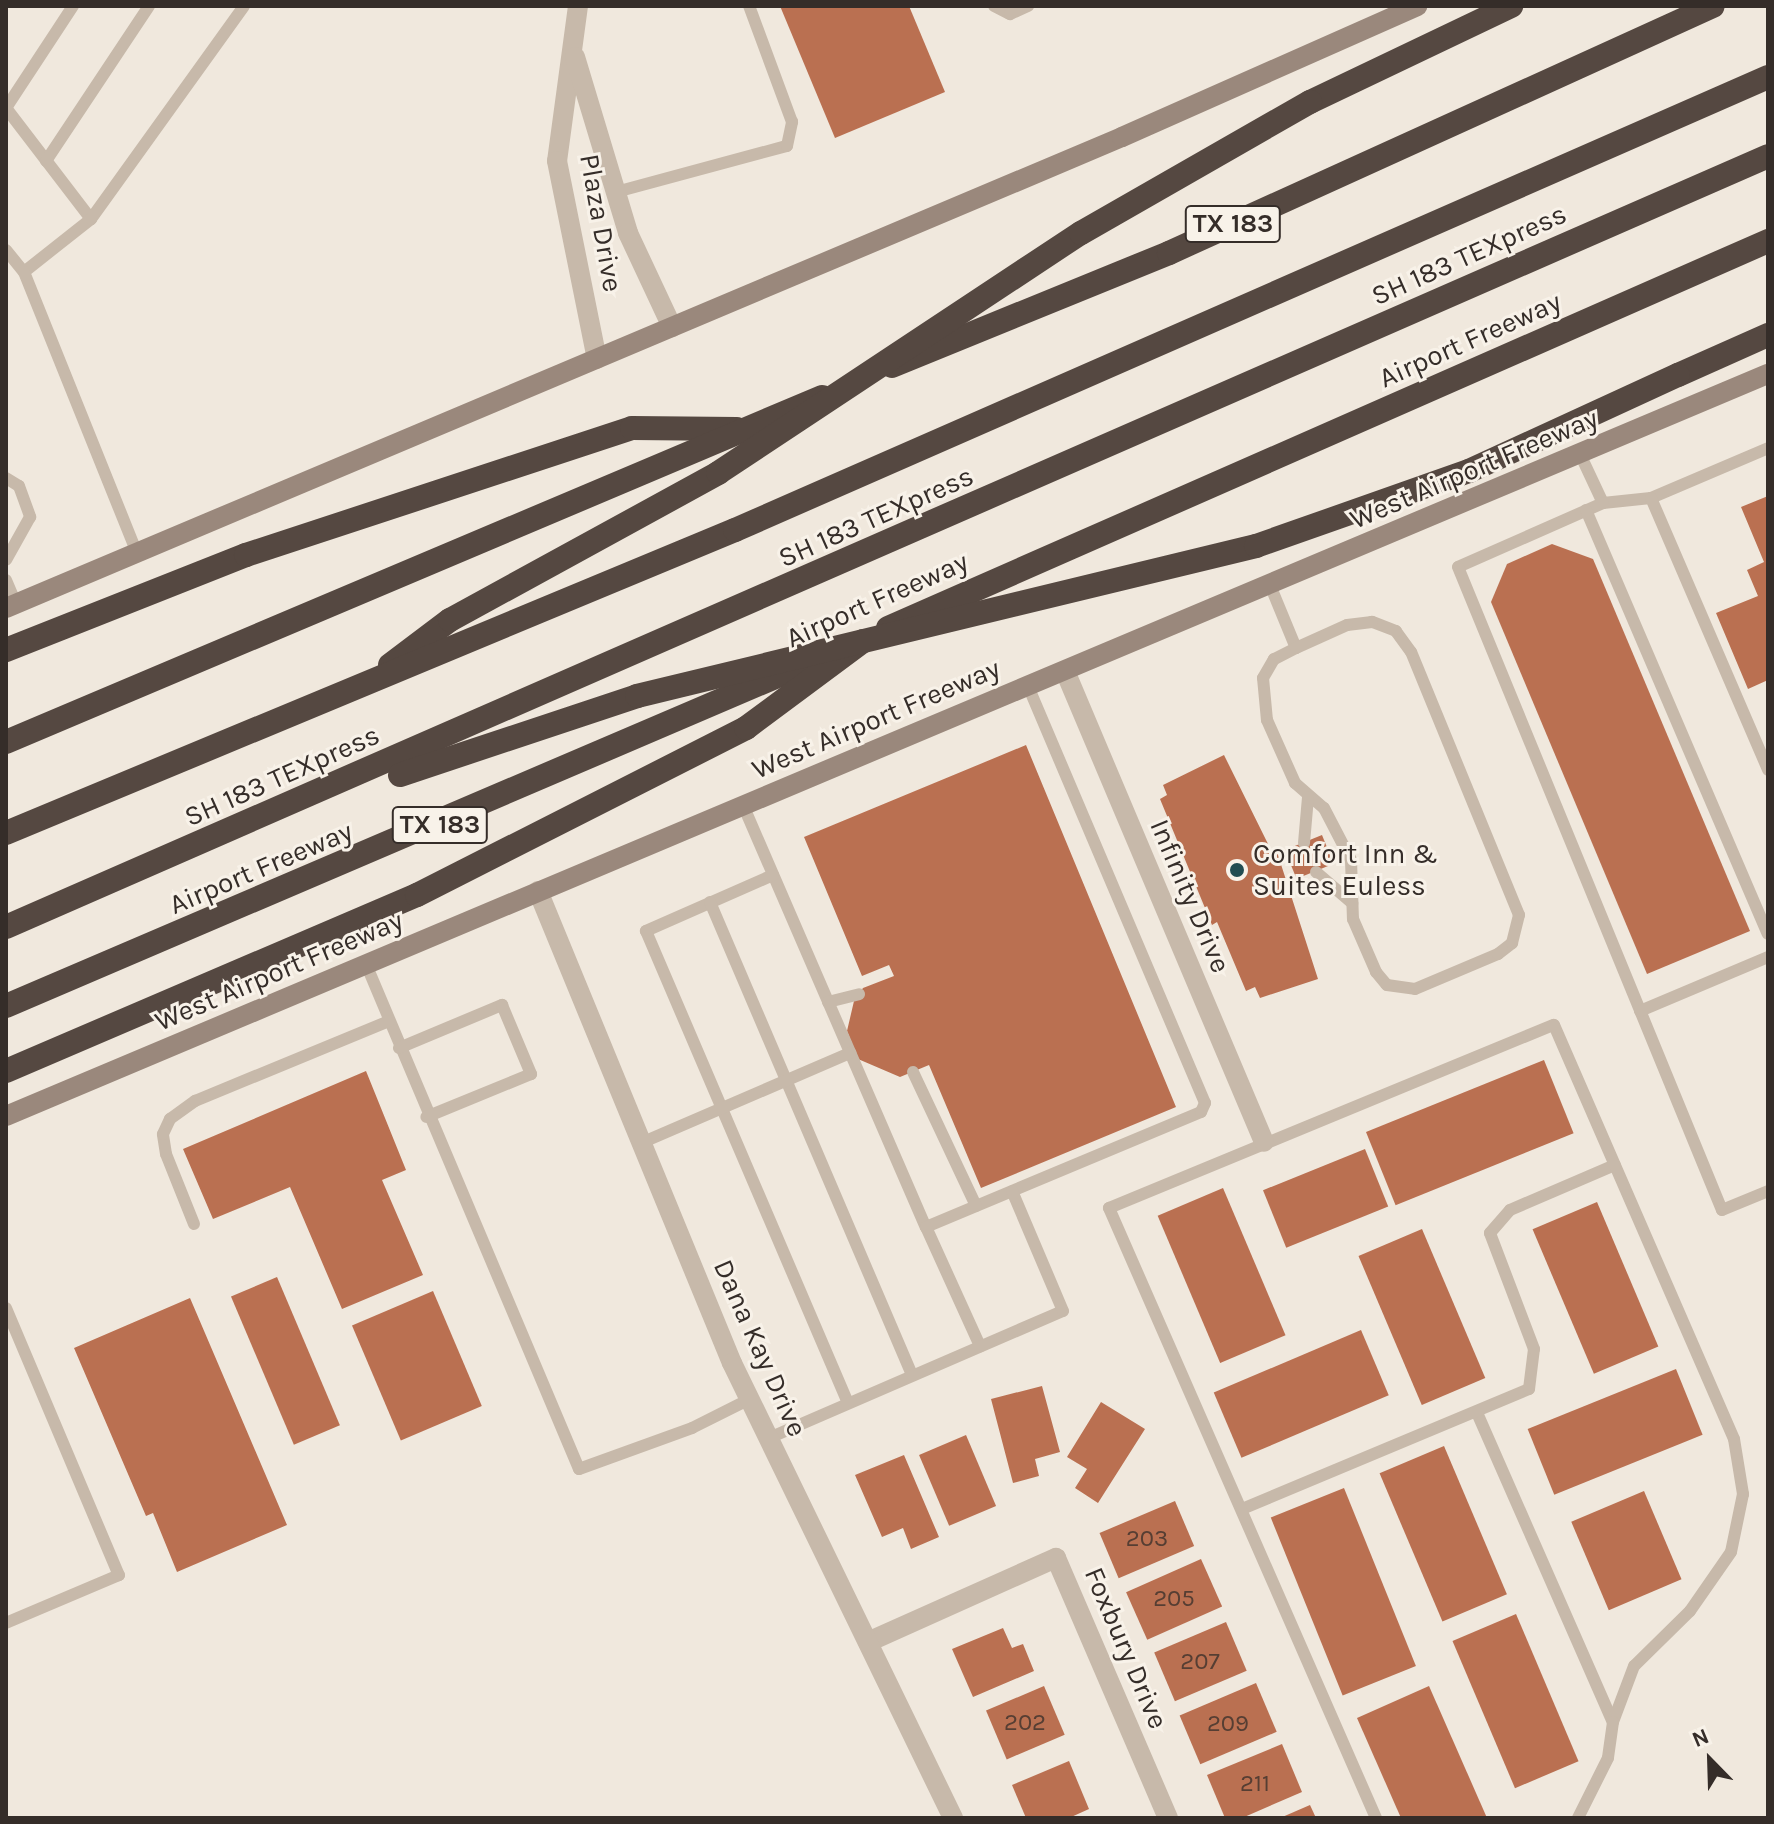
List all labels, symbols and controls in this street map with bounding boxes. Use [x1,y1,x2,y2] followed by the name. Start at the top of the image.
[572,151,630,295] street label: Plaza Drive
[1366,197,1572,313] street label: SH 183 TEXpress
[1183,202,1283,246] road number: TX 183
[1374,285,1566,395] street label: Airport Freeway
[1345,402,1603,536] street label: West Airport Freeway
[773,459,979,575] street label: SH 183 TEXpress
[781,545,973,655] street label: Airport Freeway
[747,652,1005,786] street label: West Airport Freeway
[179,718,385,834] street label: SH 183 TEXpress
[390,803,490,847] road number: TX 183
[164,814,358,922] street label: Airport Freeway
[1143,814,1237,978] street label: Infinity Drive
[1253,837,1438,903] place label: Comfort Inn & Suites Euless
[1228,861,1246,879] marker: Comfort Inn & Suites Euless
[150,904,408,1038] street label: West Airport Freeway
[706,1254,814,1442] street label: Dana Kay Drive
[1126,1525,1168,1553] house number: 203
[1077,1562,1175,1734] street label: Foxbury Drive
[1153,1585,1195,1613] house number: 205
[1180,1648,1220,1676] house number: 207
[1004,1709,1046,1737] house number: 202
[1207,1710,1249,1738] house number: 209
[1670,1720,1750,1800] north arrow
[1688,1723,1713,1753] text: N
[1240,1770,1270,1798] house number: 211

